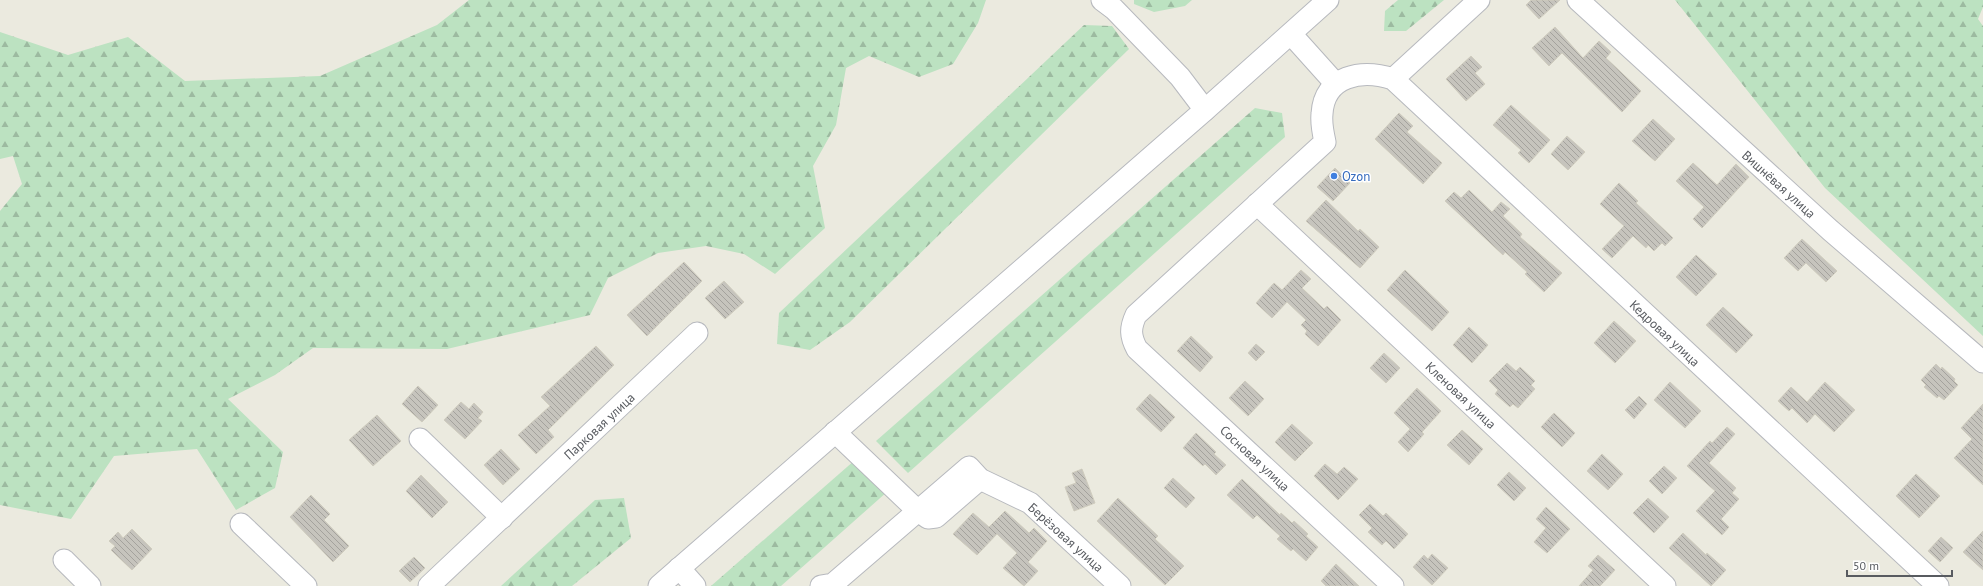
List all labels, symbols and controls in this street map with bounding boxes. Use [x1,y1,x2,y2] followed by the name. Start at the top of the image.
[1738,147,1819,222] street label: Вишнёвая улица
[1342,168,1370,185] place label: Ozon
[1329,171,1339,181] marker: Ozon
[1626,296,1703,370] street label: Кедровая улица
[1422,358,1500,433] street label: Кленовая улица
[560,389,638,464] street label: Парковая улица
[1216,422,1293,495] street label: Сосновая улица
[1024,499,1107,576] street label: Берёзовая улица
[1847,552,1952,578] scale bar
[1853,558,1879,573] text: 50 m

